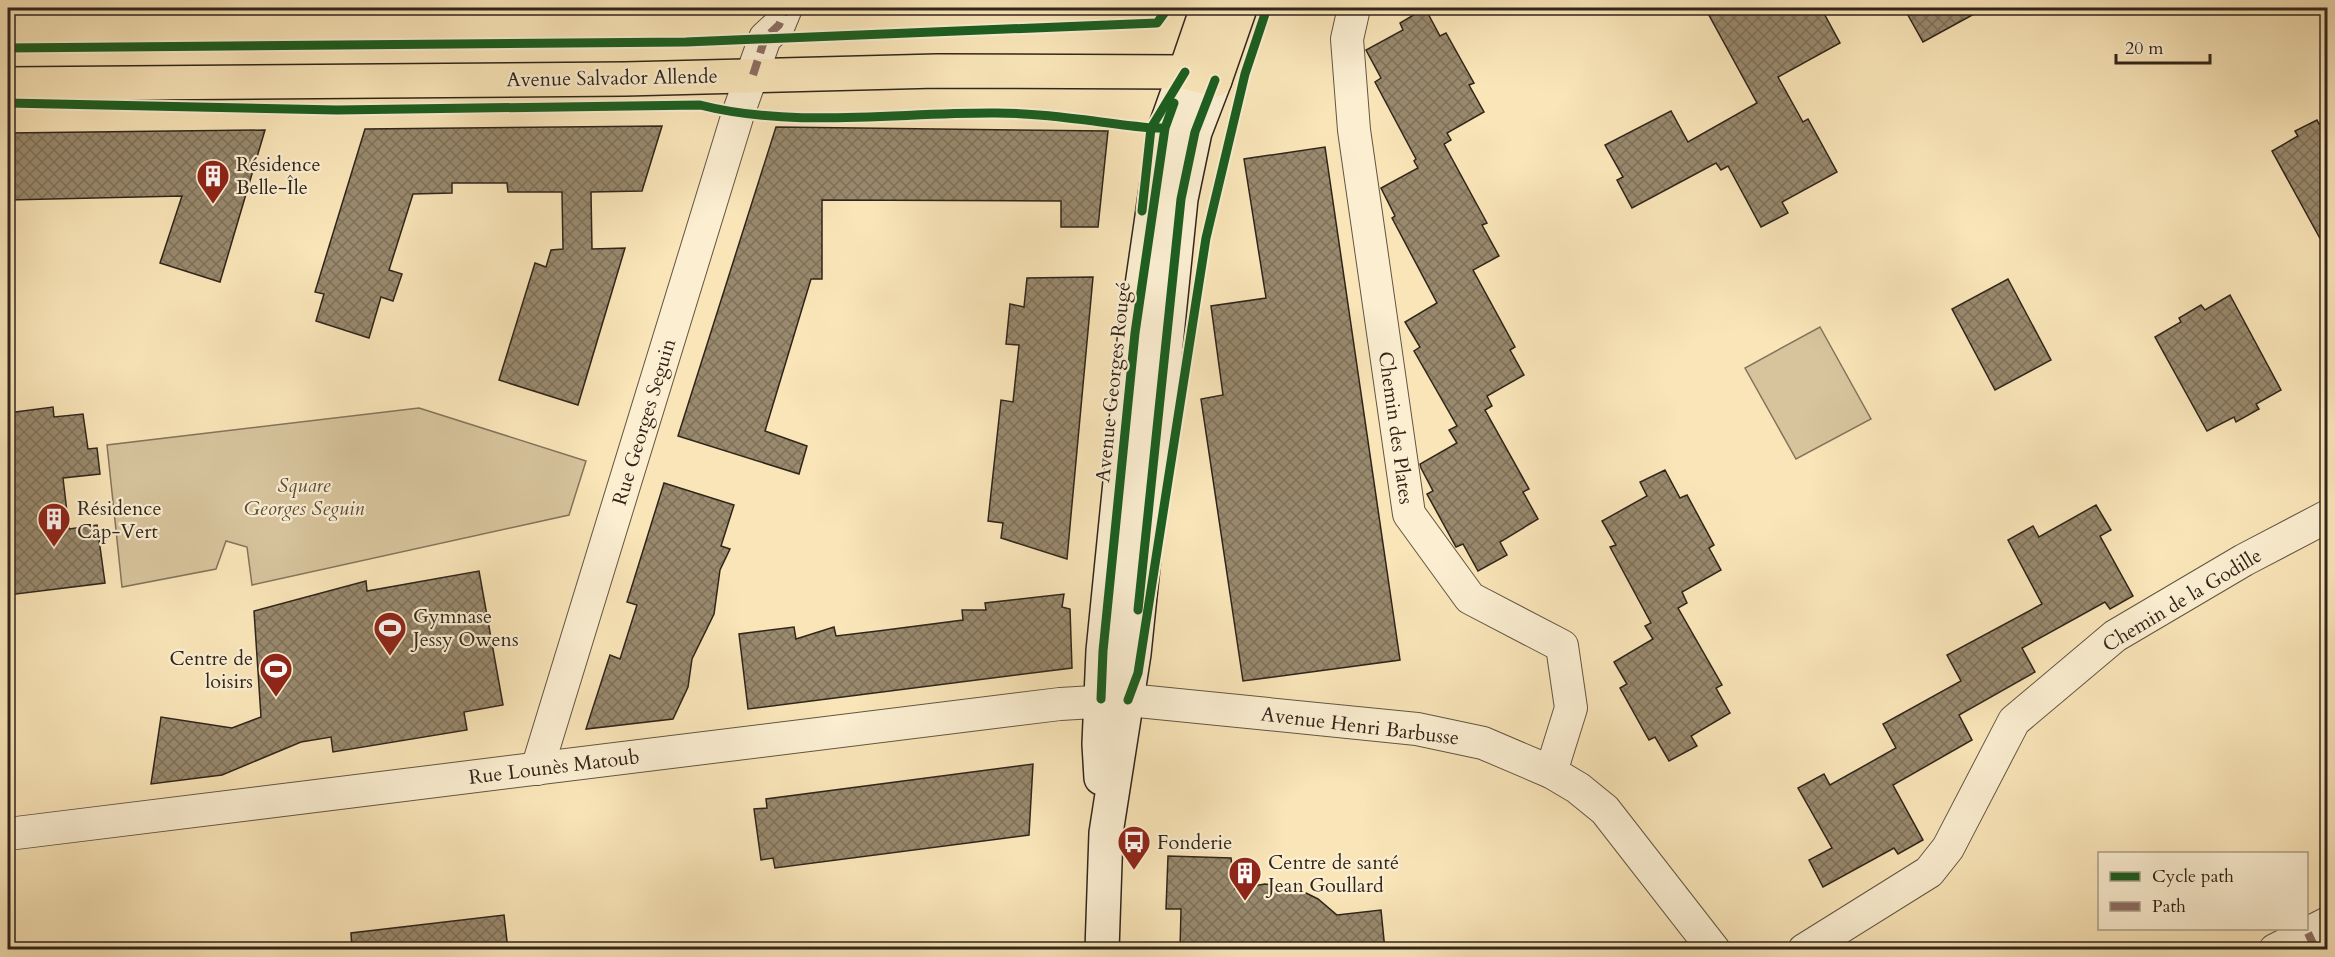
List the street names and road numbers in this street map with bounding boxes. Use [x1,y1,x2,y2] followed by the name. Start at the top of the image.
[506,63,718,93] street label: Avenue Salvador Allende
[1089,280,1137,484] street label: Avenue Georges Rougé
[606,335,682,509] street label: Rue Georges Seguin
[1372,350,1420,506] street label: Chemin des Plates
[2097,542,2267,658] street label: Chemin de la Godille
[1259,700,1461,752] street label: Avenue Henri Barbusse
[467,743,641,791] street label: Rue Lounès Matoub

